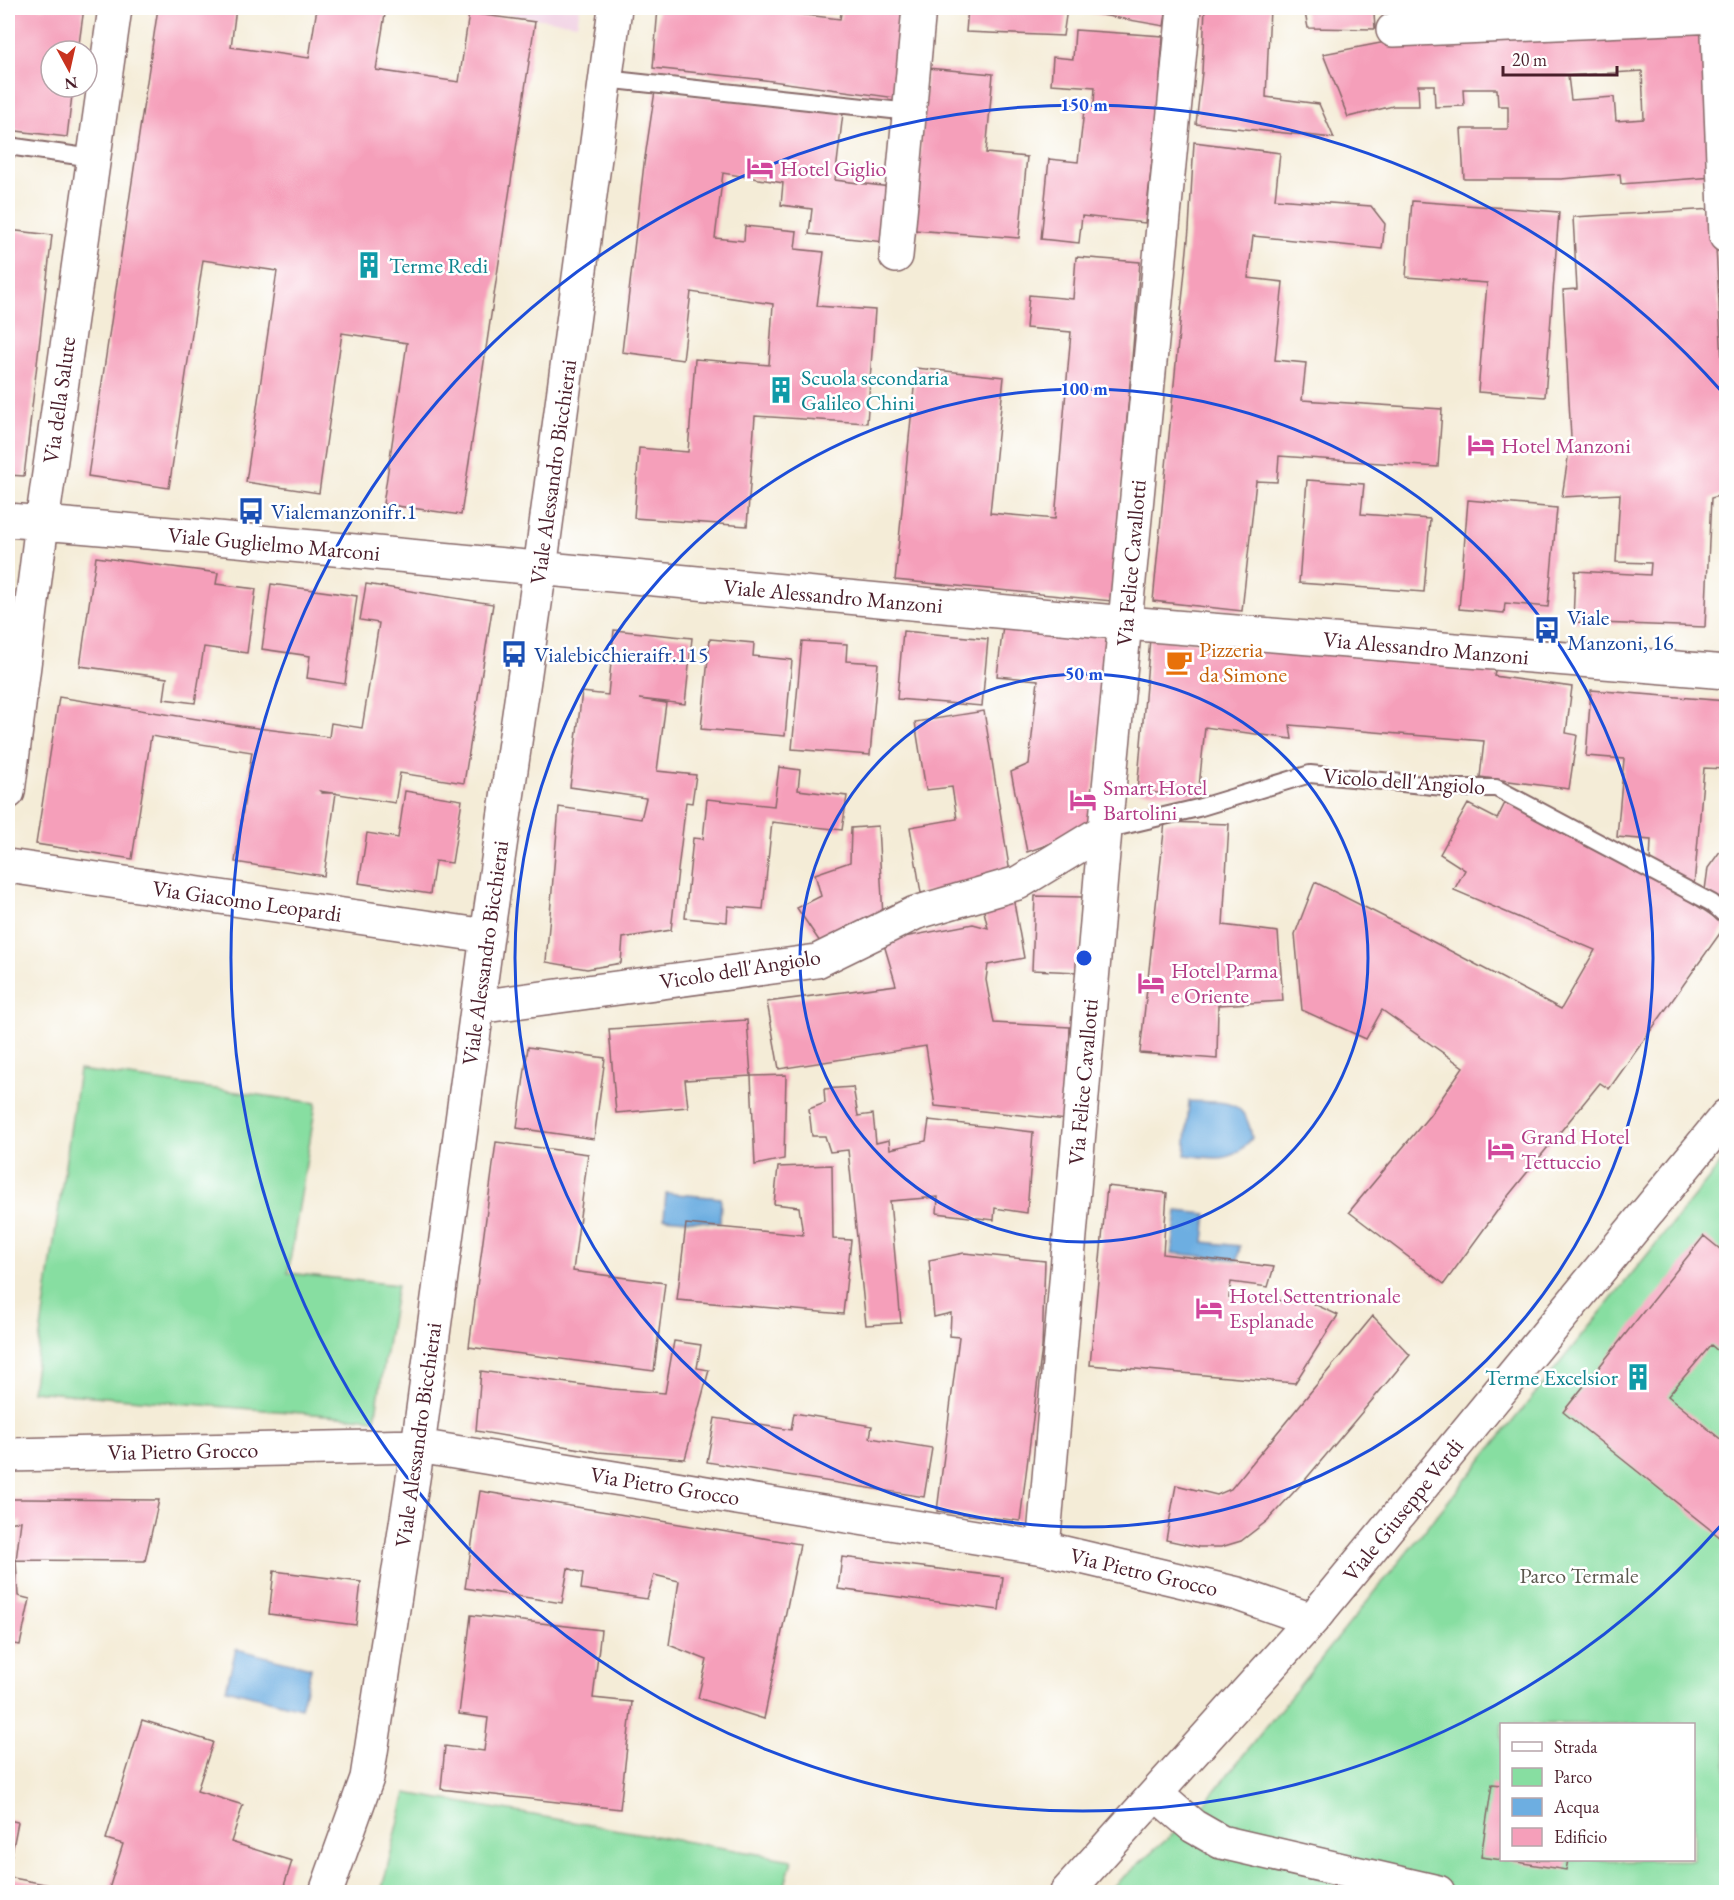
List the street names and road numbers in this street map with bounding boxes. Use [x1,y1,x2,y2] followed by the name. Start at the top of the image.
[36,334,82,465] street label: Via della Salute
[523,358,583,586] street label: Viale Alessandro Bicchierai
[1109,479,1153,647] street label: Via Felice Cavallotti
[167,520,381,568] street label: Viale Guglielmo Marconi
[722,572,944,620] street label: Viale Alessandro Manzoni
[1322,625,1530,671] street label: Via Alessandro Manzoni
[1322,761,1486,801] street label: Vicolo dell'Angiolo
[455,839,515,1067] street label: Viale Alessandro Bicchierai
[151,873,343,929] street label: Via Giacomo Leopardi
[657,942,823,996] street label: Vicolo dell'Angiolo
[1061,998,1105,1166] street label: Via Felice Cavallotti
[388,1321,448,1549] street label: Viale Alessandro Bicchierai
[1336,1432,1470,1588] street label: Viale Giuseppe Verdi
[107,1435,259,1467] street label: Via Pietro Grocco
[588,1460,742,1512] street label: Via Pietro Grocco
[1067,1541,1221,1603] street label: Via Pietro Grocco

